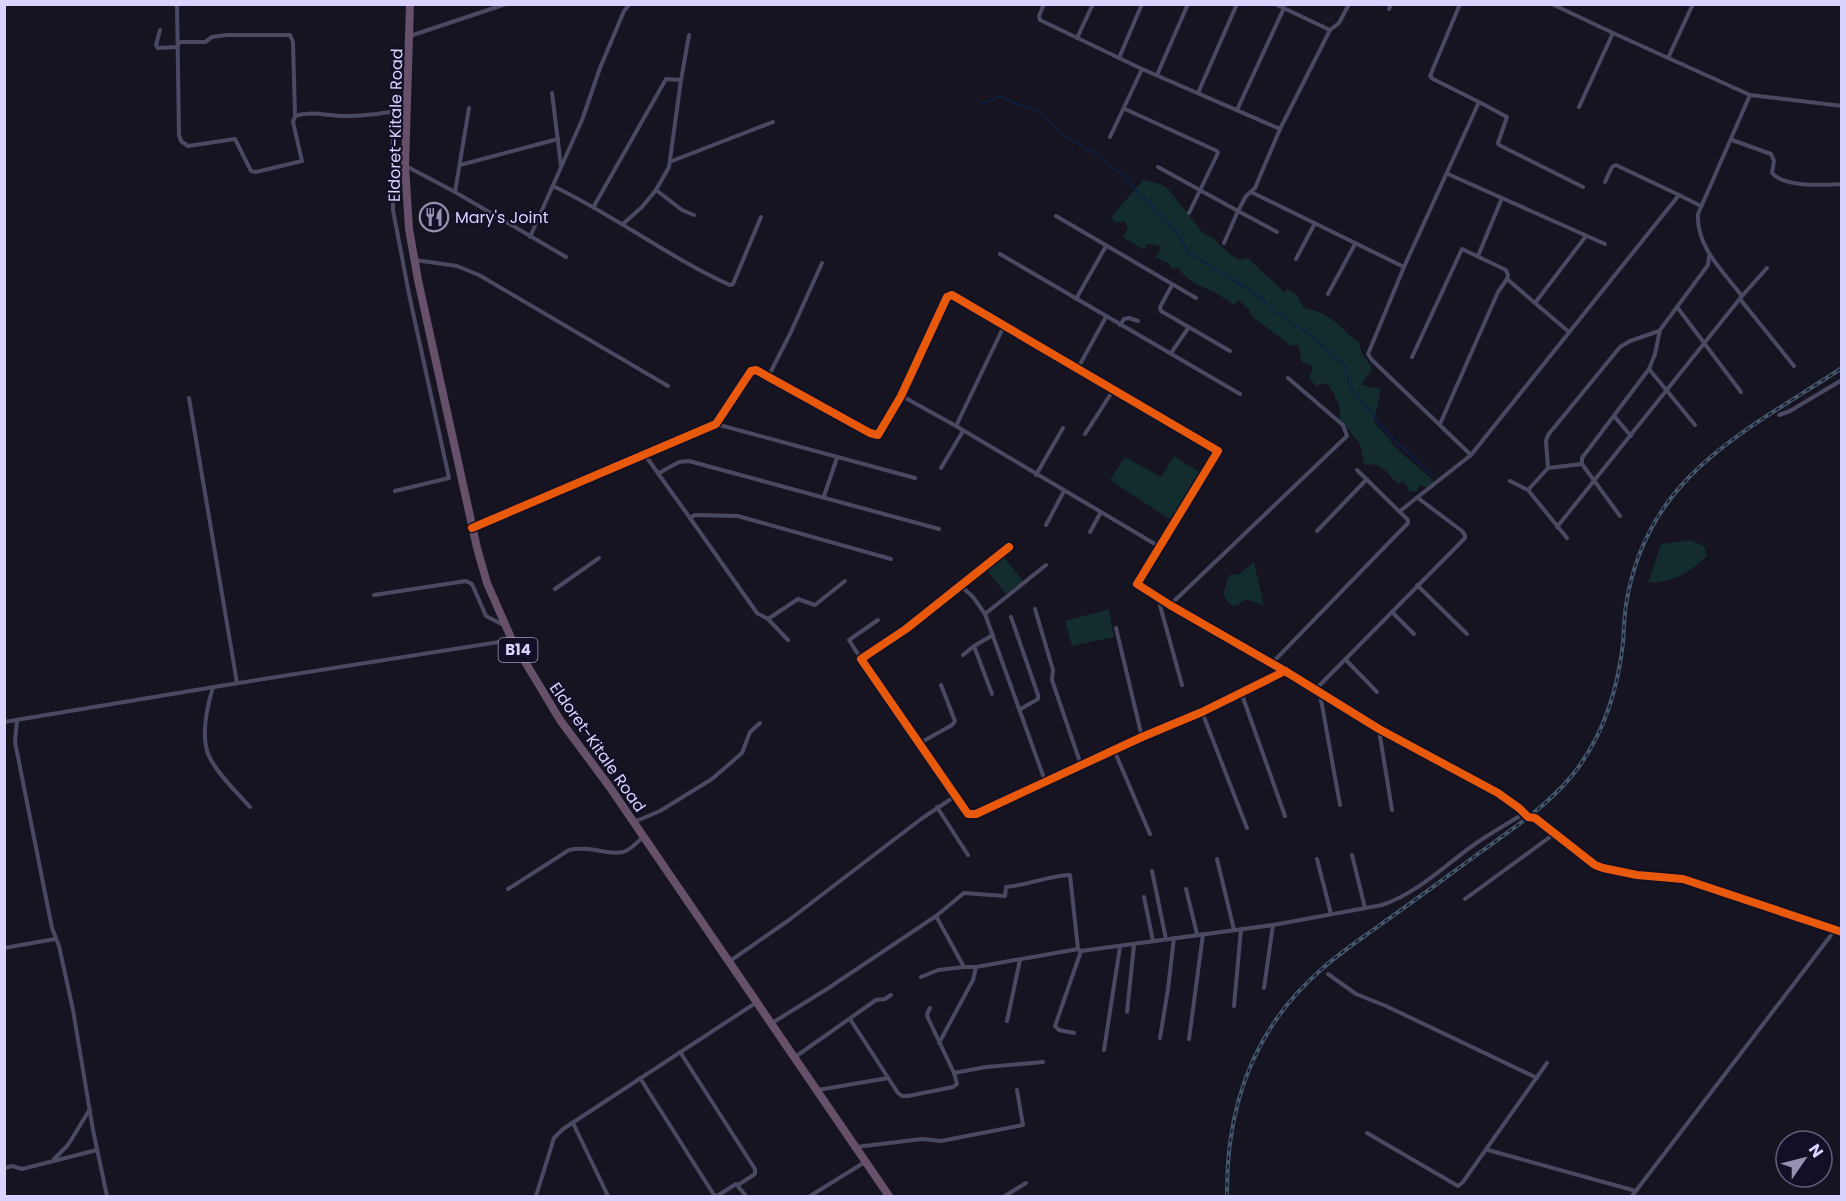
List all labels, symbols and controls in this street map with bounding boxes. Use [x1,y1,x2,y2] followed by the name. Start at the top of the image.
[383,48,408,202] street label: Eldoret-Kitale Road
[418,201,450,233] restaurant icon: Mary's Joint
[455,206,549,229] place label: Mary's Joint
[498,638,538,662] road number: B14
[544,678,651,817] street label: Eldoret-Kitale Road
[1774,1129,1834,1189] north arrow
[1803,1139,1829,1162] text: N

